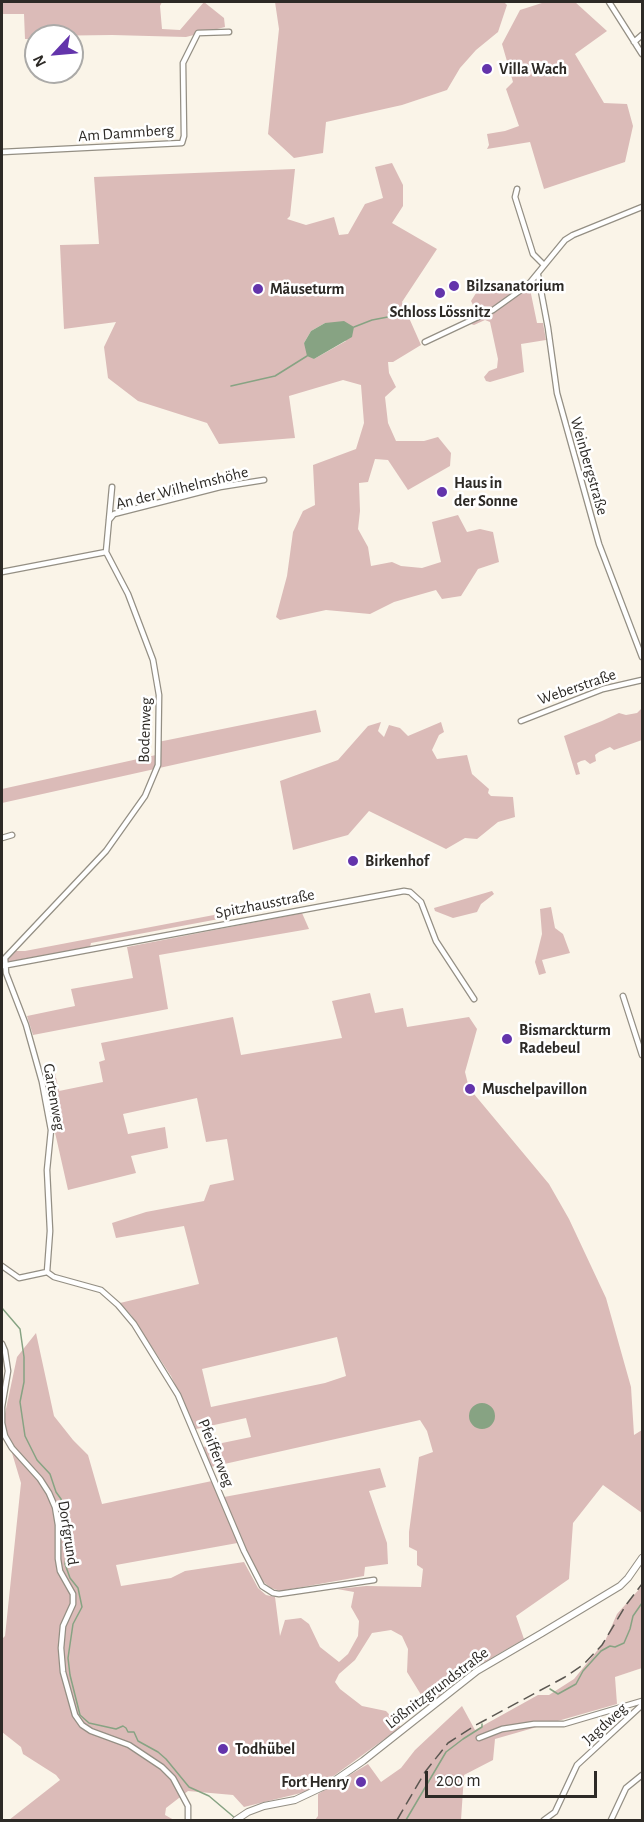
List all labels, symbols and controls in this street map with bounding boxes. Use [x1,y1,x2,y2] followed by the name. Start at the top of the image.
[24,24,84,84] north arrow
[30,53,49,70] text: N
[499,59,567,79] place label: Villa Wach
[480,62,494,76] marker: Villa Wach
[77,120,175,146] street label: Am Dammberg
[466,276,564,296] place label: Bilzsanatorium
[270,279,344,299] place label: Mäuseturm
[447,279,461,293] marker: Bilzsanatorium
[251,282,265,296] marker: Mäuseturm
[433,286,447,300] marker: Schloss Lössnitz
[390,302,490,322] place label: Schloss Lössnitz
[566,415,612,517] street label: Weinbergstraße
[114,462,250,514] street label: An der Wilhelmshöhe
[454,473,518,511] place label: Haus in der Sonne
[435,485,449,499] marker: Haus in der Sonne
[535,665,619,709] street label: Weberstraße
[134,697,156,763] street label: Bodenweg
[365,851,429,871] place label: Birkenhof
[346,854,360,868] marker: Birkenhof
[214,885,316,923] street label: Spitzhausstraße
[519,1020,611,1058] place label: Bismarckturm Radebeul
[500,1032,514,1046] marker: Bismarckturm Radebeul
[39,1062,69,1132] street label: Gartenweg
[482,1079,587,1099] place label: Muschelpavillon
[463,1082,477,1096] marker: Muschelpavillon
[194,1416,238,1490] street label: Pfeifferweg
[53,1499,83,1567] street label: Dorfgrund
[382,1643,492,1733] street label: Lößnitzgrundstraße
[579,1699,631,1749] street label: Jagdweg
[235,1739,295,1759] place label: Todhübel
[216,1742,230,1756] marker: Todhübel
[428,1759,600,1797] scale bar
[281,1772,349,1792] place label: Fort Henry
[436,1772,481,1790] text: 200 m
[354,1775,368,1789] marker: Fort Henry

